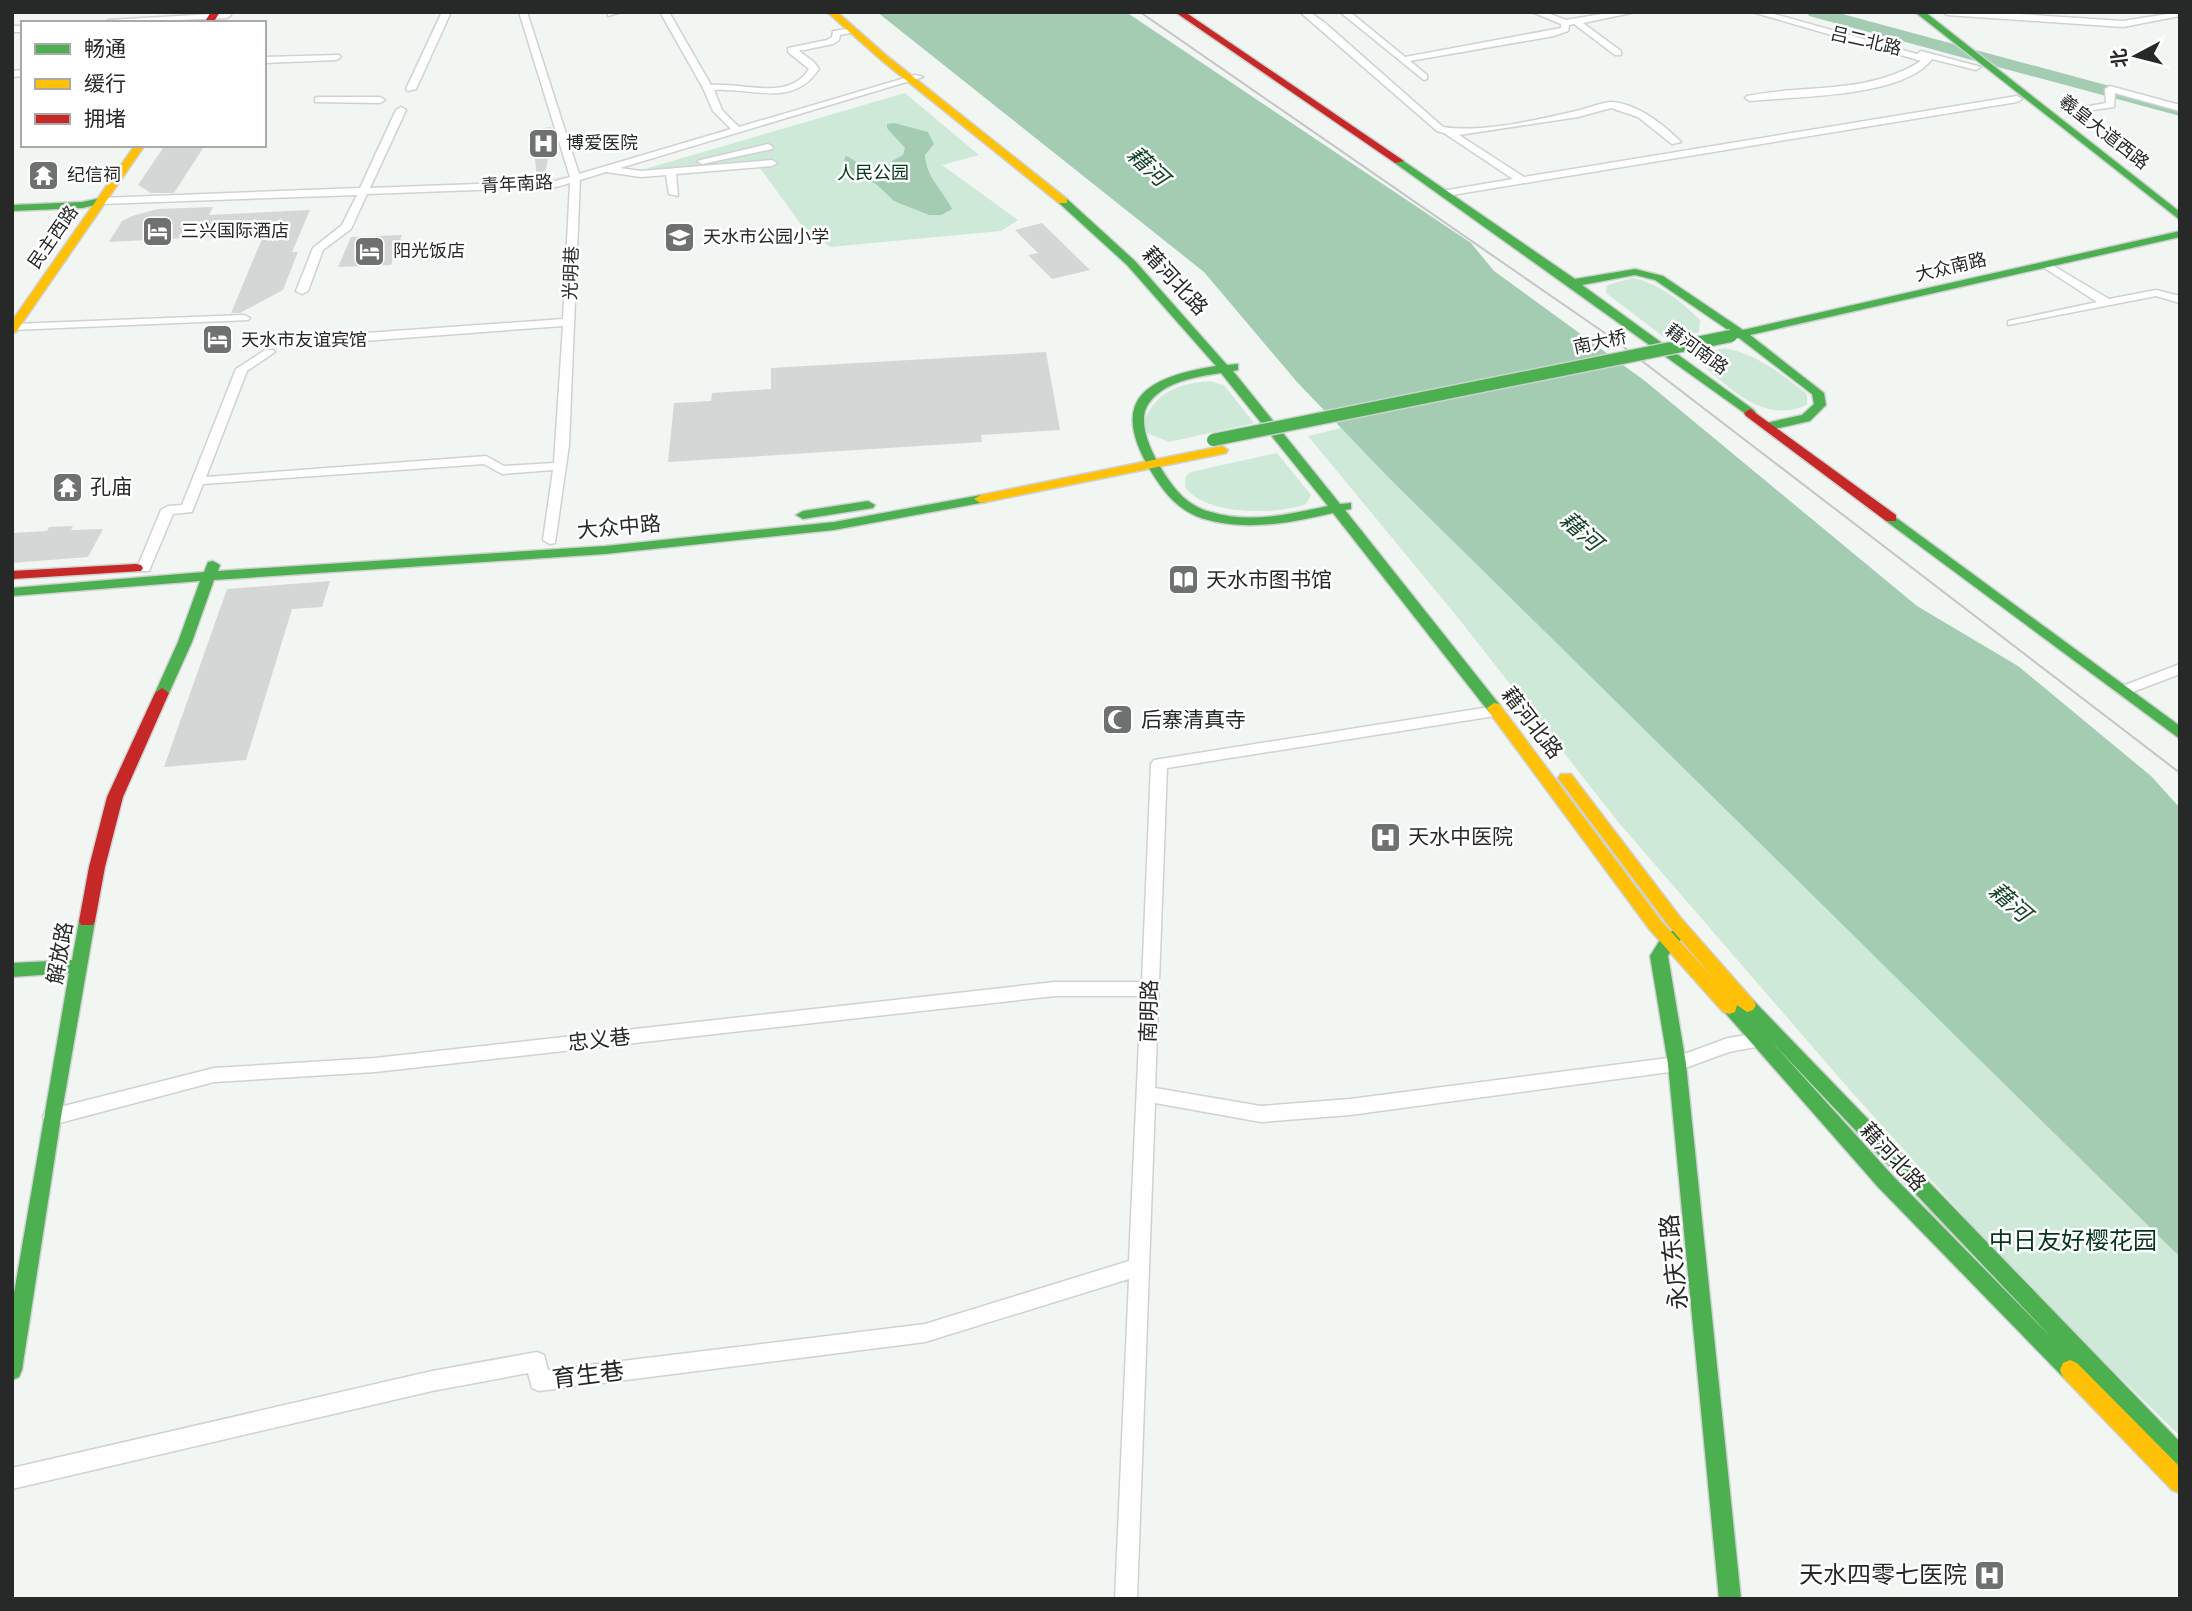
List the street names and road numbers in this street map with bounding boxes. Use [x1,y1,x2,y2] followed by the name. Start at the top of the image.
[1828,22,1904,60] street label: 吕二北路
[2055,90,2153,174] street label: 羲皇大道西路
[480,171,554,197] street label: 青年南路
[23,201,83,273] street label: 民主西路
[1137,241,1213,321] street label: 藉河北路
[559,246,583,300] street label: 光明巷
[1913,248,1989,286] street label: 大众南路
[1661,319,1733,379] street label: 藉河南路
[1571,326,1629,358] street label: 南大桥
[576,510,662,544] street label: 大众中路
[1496,682,1568,764] street label: 藉河北路
[42,920,78,986] street label: 解放路
[1135,979,1163,1043] street label: 南明路
[566,1024,632,1056] street label: 忠义巷
[1855,1117,1931,1197] street label: 藉河北路
[1655,1213,1693,1311] street label: 永庆东路
[551,1357,625,1393] street label: 育生巷

